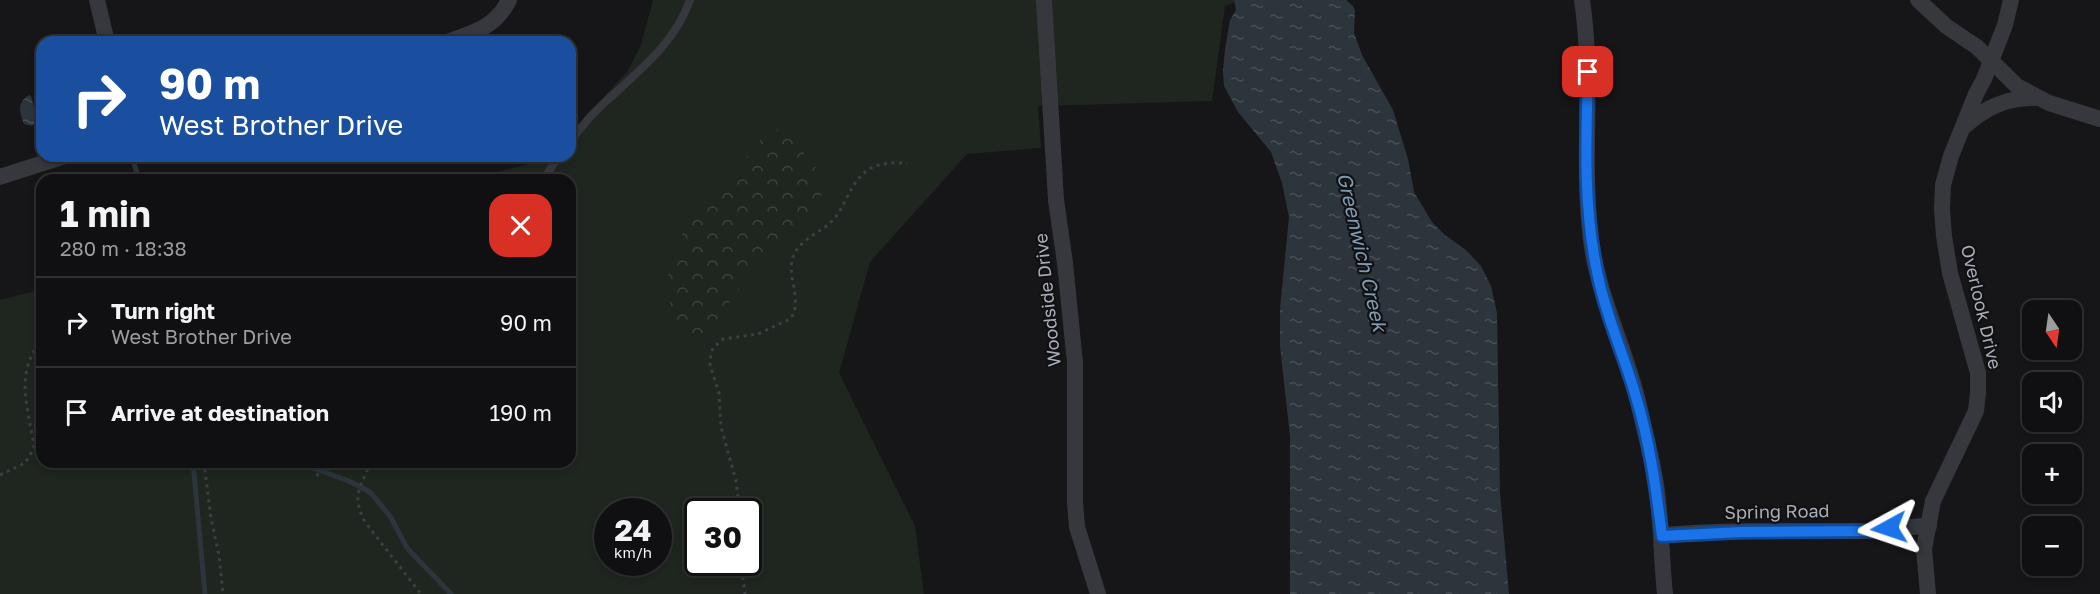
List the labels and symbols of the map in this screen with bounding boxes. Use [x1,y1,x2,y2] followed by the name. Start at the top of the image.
[1562,46,1613,97] pin
[1333,170,1394,336] water label: Greenwich Creek
[1029,232,1065,368] street label: Woodside Drive
[1957,242,2007,371] street label: Overlook Drive
[2022,300,2082,360] north arrow
[1857,496,1921,560] position arrow
[684,498,762,576] speed limit sign: 30
[1724,499,1830,523] street label: Spring Road

